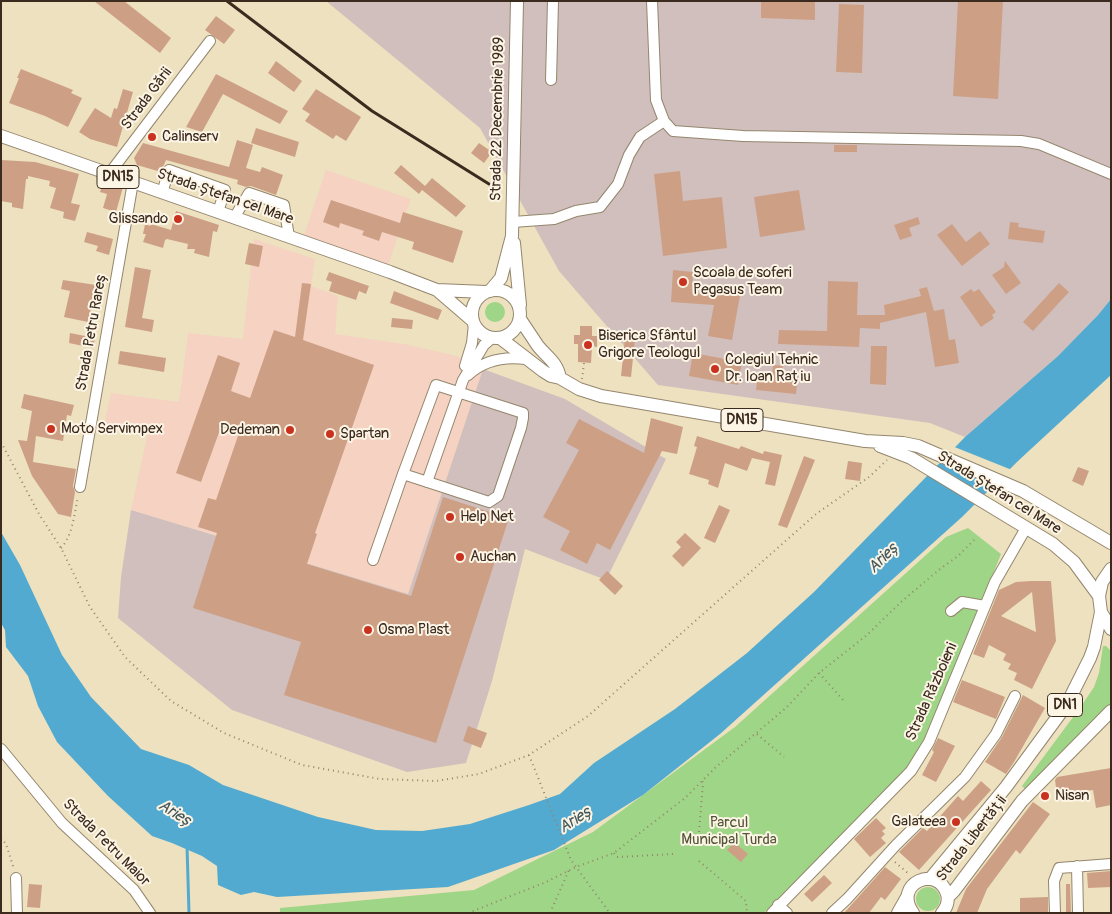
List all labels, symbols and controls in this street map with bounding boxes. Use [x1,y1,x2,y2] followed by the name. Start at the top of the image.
[488,37,508,201] street label: Strada 22 Decembrie 1989
[118,64,176,134] street label: Strada Gării
[162,128,219,146] place label: Calinserv
[146,131,158,143] marker: Calinserv
[154,165,296,229] street label: Strada Ștefan cel Mare
[97,166,139,188] road number: DN15
[108,210,168,228] place label: Glissando
[172,213,184,225] marker: Glissando
[693,264,792,299] place label: Scoala de soferi Pegasus Team
[73,272,111,392] street label: Strada Petru Rareș
[677,276,689,288] marker: Scoala de soferi Pegasus Team
[598,327,700,362] place label: Biserica Sfântul Grigore Teologul
[582,339,594,351] marker: Biserica Sfântul Grigore Teologul
[725,351,818,386] place label: Colegiul Tehnic Dr. Ioan Rațiu
[709,363,721,375] marker: Colegiul Tehnic Dr. Ioan Rațiu
[721,408,763,432] road number: DN15
[61,420,163,438] place label: Moto Servimpex
[220,421,280,439] place label: Dedeman
[45,423,57,435] marker: Moto Servimpex
[284,424,296,436] marker: Dedeman
[340,425,389,443] place label: Spartan
[324,428,336,440] marker: Spartan
[934,447,1064,539] street label: Strada Ștefan cel Mare
[460,508,514,526] place label: Help Net
[444,511,456,523] marker: Help Net
[864,538,904,578] water label: Arieș
[470,548,516,566] place label: Auchan
[454,551,466,563] marker: Auchan
[378,621,449,639] place label: Osma Plast
[362,624,374,636] marker: Osma Plast
[902,640,962,744] street label: Strada Războieni
[1048,694,1082,716] road number: DN1
[1055,787,1090,805] place label: Nisan
[1039,790,1051,802] marker: Nisan
[933,792,1011,886] street label: Strada Libertății
[58,795,154,891] street label: Strada Petru Maior
[154,796,196,832] water label: Arieș
[555,802,597,838] water label: Arieș
[891,813,946,831] place label: Galateea
[681,814,777,849] park label: Parcul Municipal Turda
[950,816,962,828] marker: Galateea

